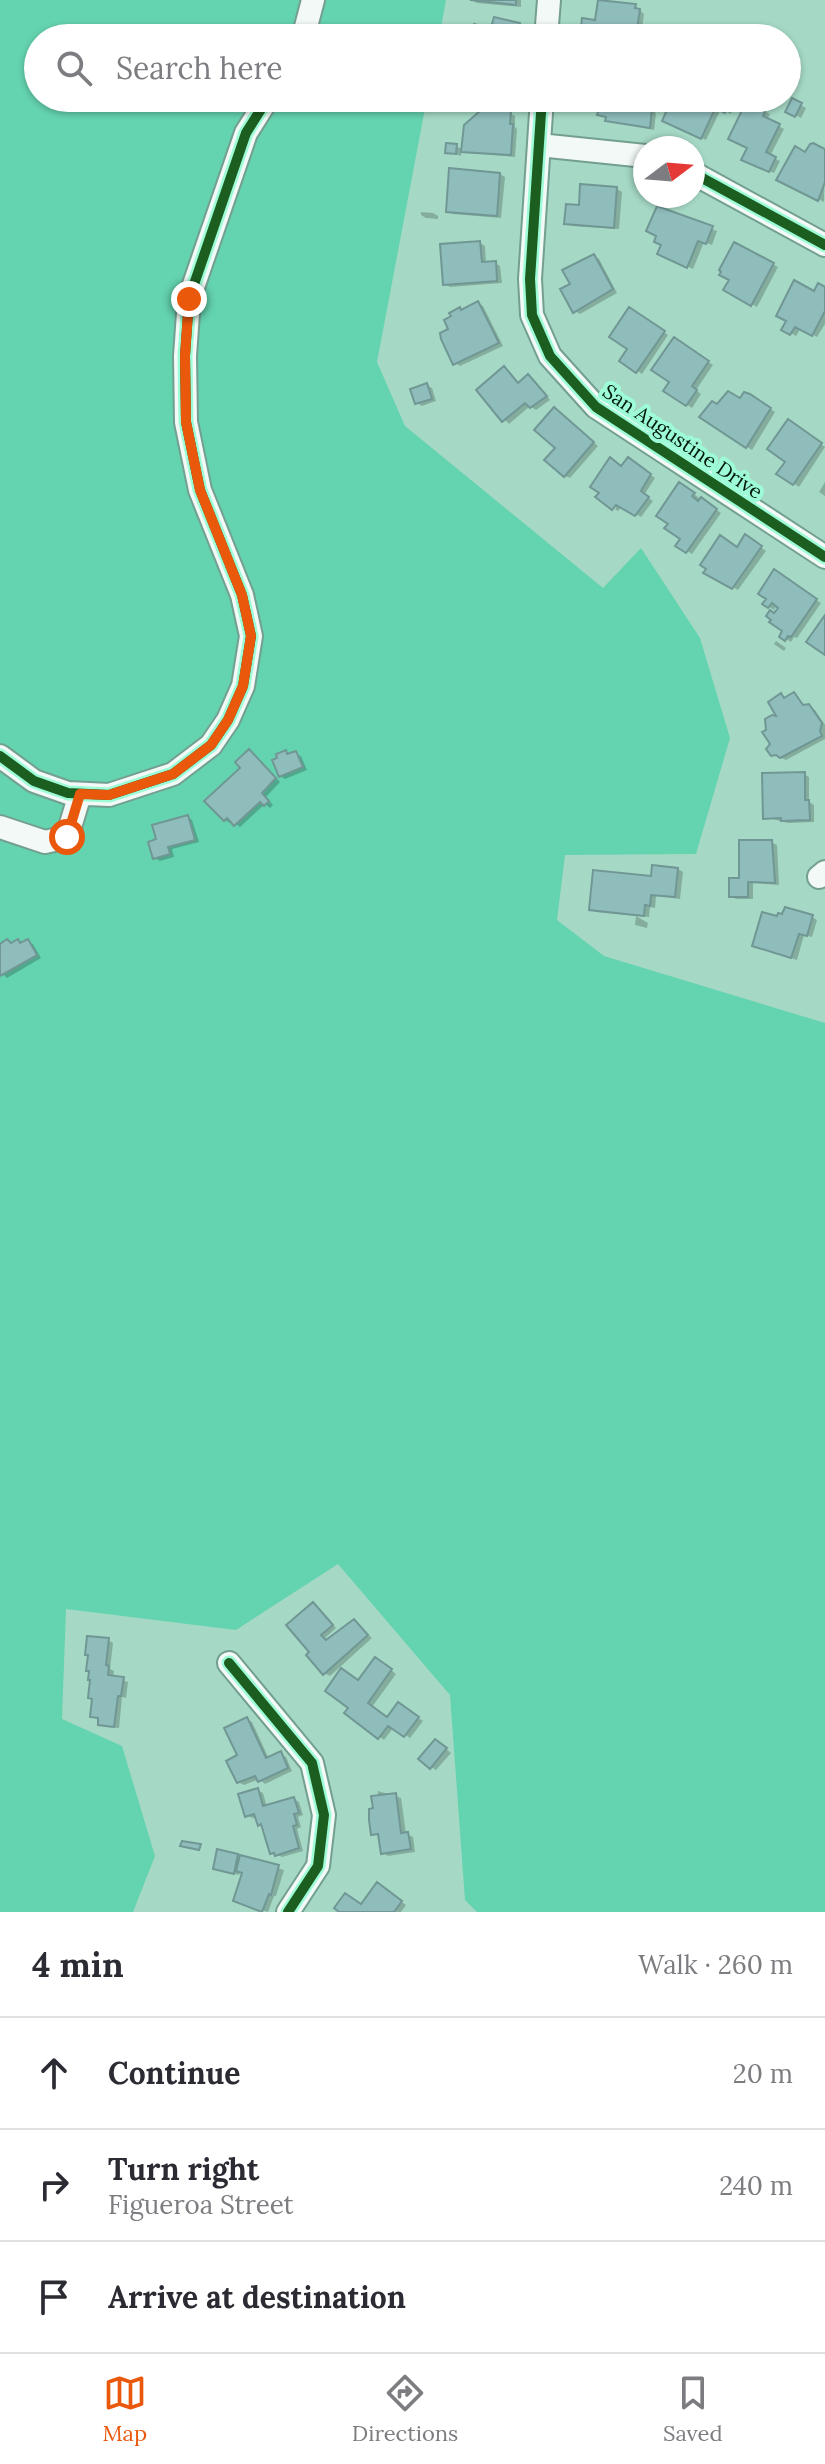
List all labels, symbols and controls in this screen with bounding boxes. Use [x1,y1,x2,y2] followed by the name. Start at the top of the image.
[24,24,801,112] search box
[52,46,96,90] icon: search
[116,49,283,87] text: Search here
[633,136,705,208] north arrow
[171,281,207,317] route end
[598,378,768,504] street label: San Augustine Drive
[49,819,85,855] route start
[32,1943,124,1986] text: 4 min
[638,1948,793,1981] text: Walk · 260 m
[32,2051,76,2095] icon: ahead
[108,2054,240,2092] text: Continue
[733,2057,793,2090] text: 20 m
[108,2150,259,2188] text: Turn right
[32,2163,76,2207] icon: right
[719,2169,793,2202] text: 240 m
[108,2188,294,2221] text: Figueroa Street
[32,2275,76,2319] icon: arrive
[108,2278,406,2316] text: Arrive at destination
[102,2371,147,2447] tab: Map
[352,2371,458,2447] tab: Directions
[663,2371,723,2447] tab: Saved

